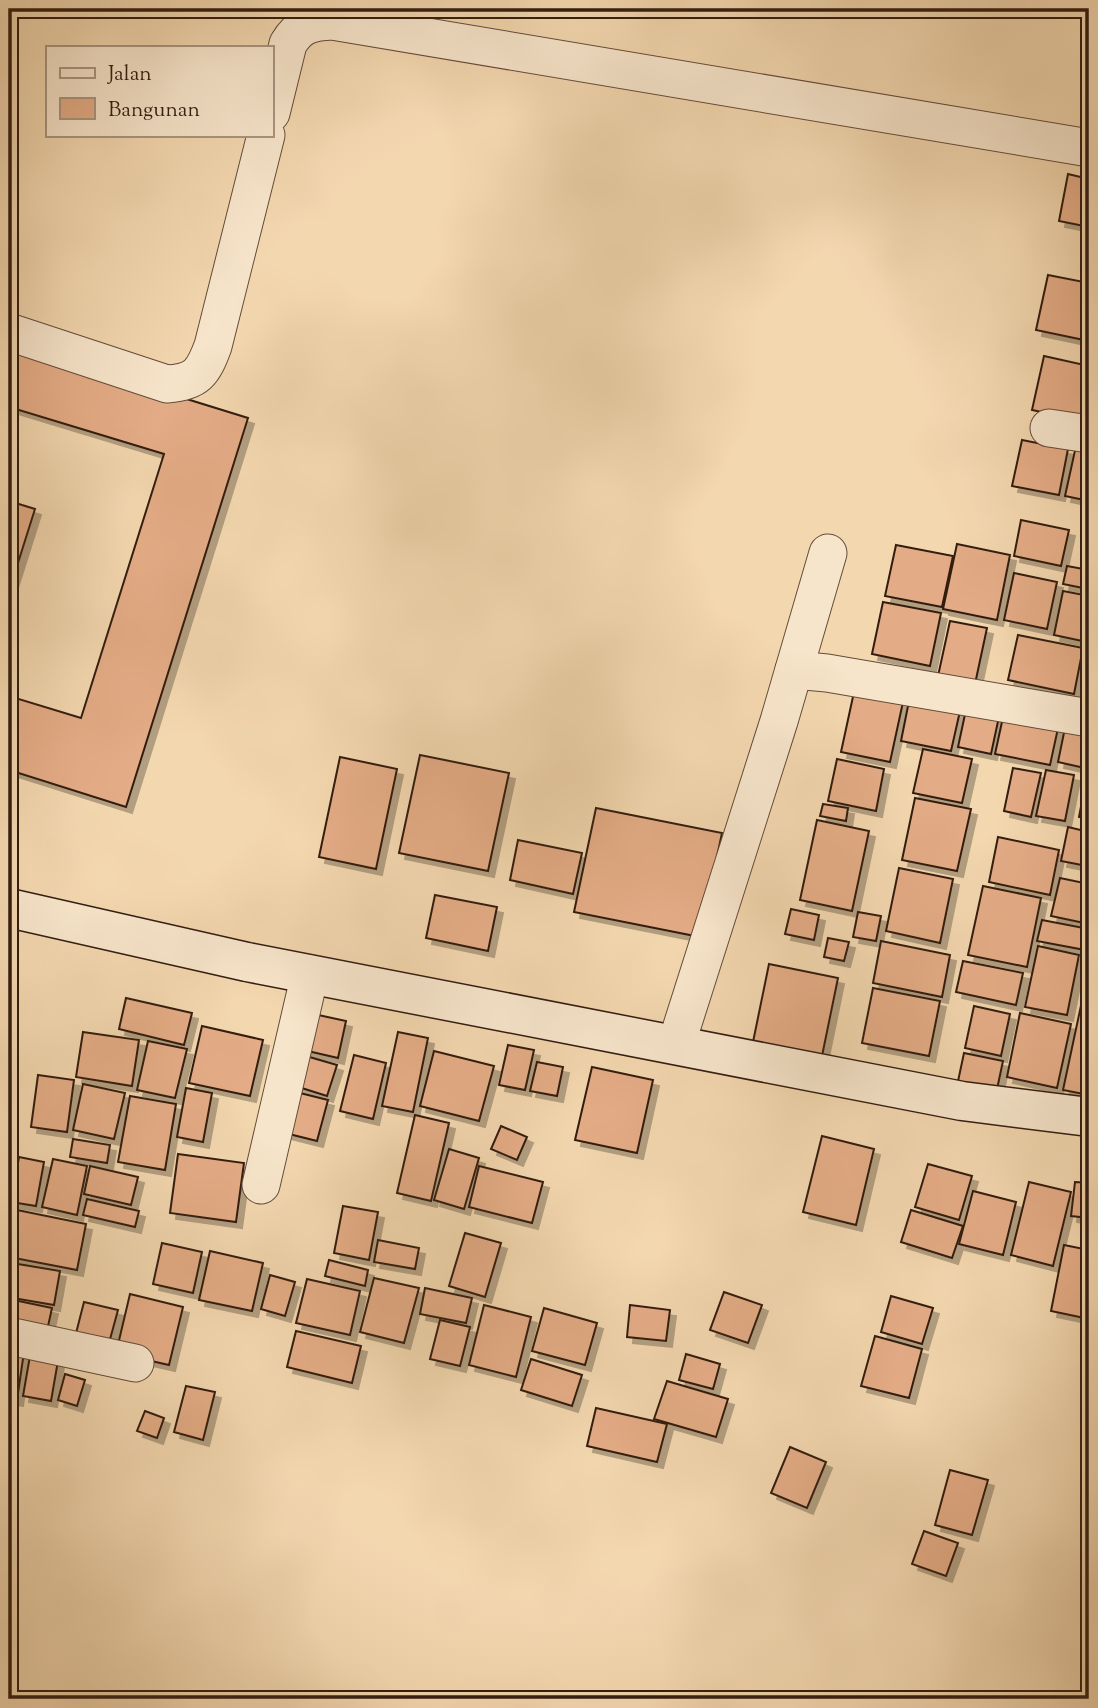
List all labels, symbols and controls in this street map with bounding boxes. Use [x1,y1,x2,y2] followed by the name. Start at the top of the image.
[46,46,273,136] legend
[107,60,152,90] text: Jalan
[108,96,200,126] text: Bangunan

